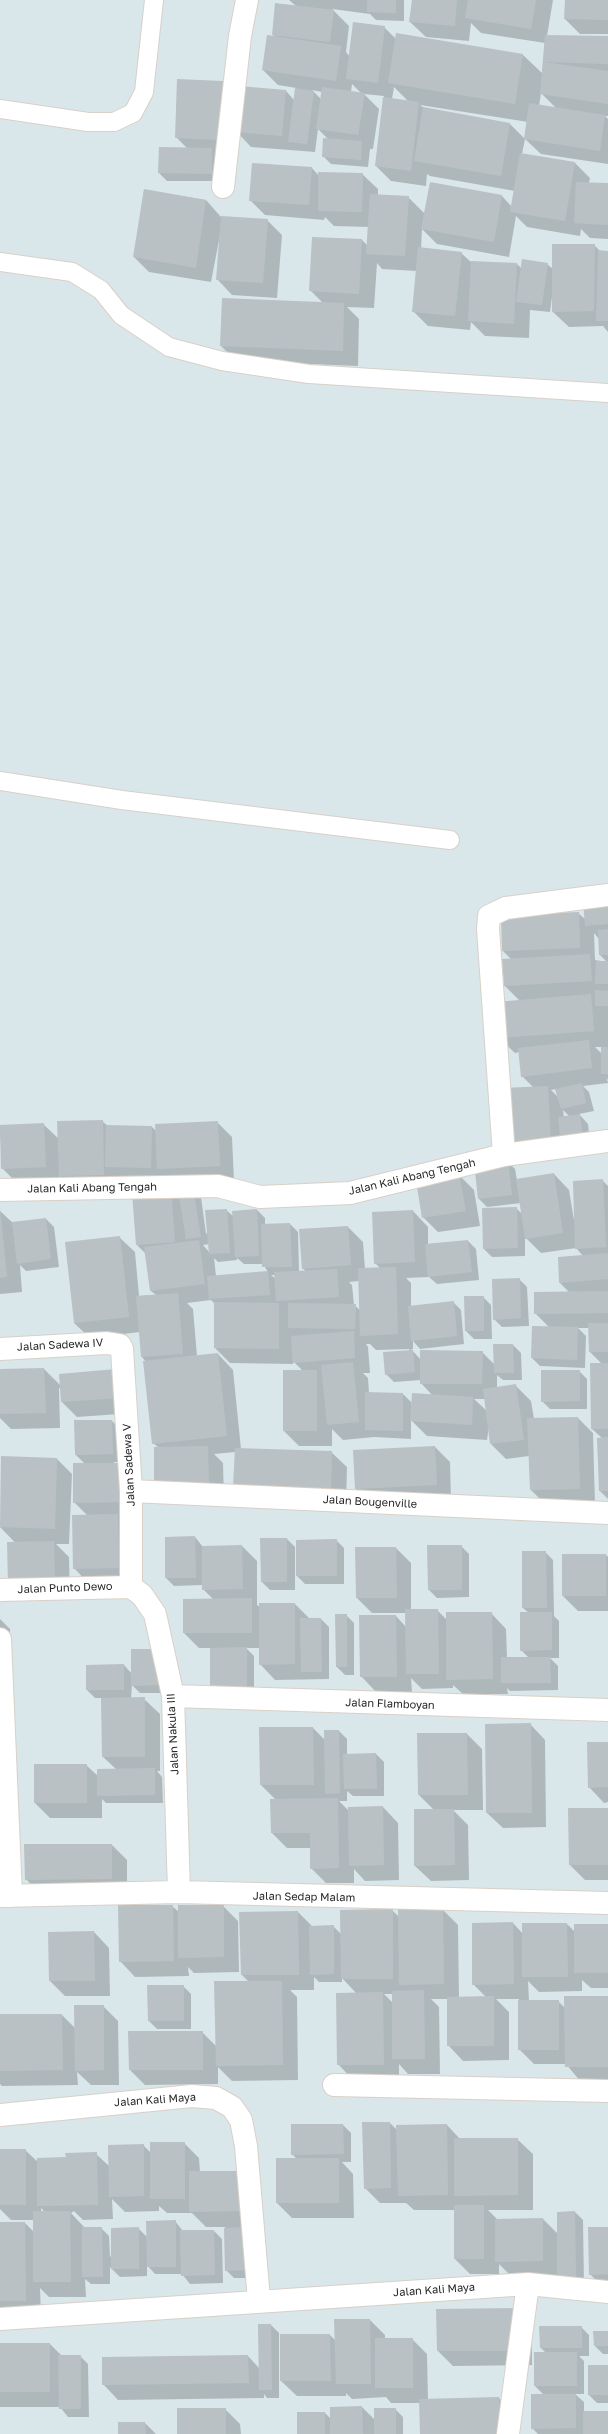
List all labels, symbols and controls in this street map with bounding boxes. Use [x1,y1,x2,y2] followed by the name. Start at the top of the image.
[347,1156,477,1198] street label: Jalan Kali Abang Tengah
[27,1180,157,1196] street label: Jalan Kali Abang Tengah
[17,1336,103,1354] street label: Jalan Sadewa IV
[120,1423,138,1507] street label: Jalan Sadewa V
[323,1493,417,1511] street label: Jalan Bougenville
[17,1580,113,1596] street label: Jalan Punto Dewo
[164,1693,182,1775] street label: Jalan Nakula III
[345,1696,435,1712] street label: Jalan Flamboyan
[253,1890,355,1904] street label: Jalan Sedap Malam
[114,2091,196,2109] street label: Jalan Kali Maya
[393,2281,475,2299] street label: Jalan Kali Maya

